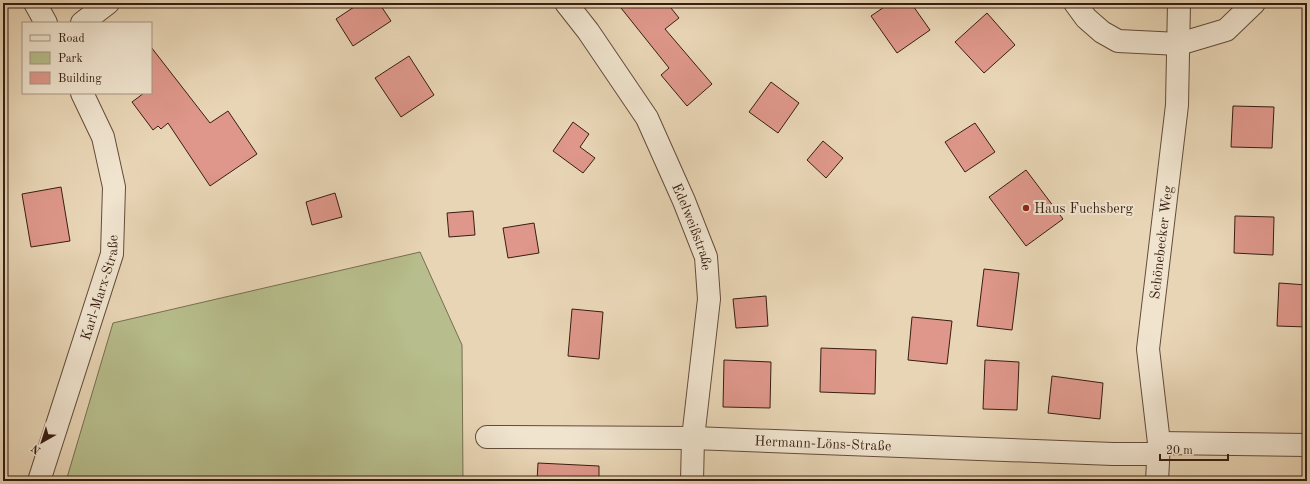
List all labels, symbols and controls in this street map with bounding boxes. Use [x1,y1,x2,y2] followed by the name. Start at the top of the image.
[22,22,152,94] legend
[58,33,85,45] text: Road
[58,53,83,65] text: Park
[58,73,102,85] text: Building
[669,181,713,271] street label: Edelweißstraße
[1148,185,1175,300] street label: Schönebecker Weg
[1034,202,1134,216] place label: Haus Fuchsberg
[1021,203,1031,213] marker: Haus Fuchsberg
[79,235,121,342] street label: Karl-Marx-Straße
[22,422,62,462] north arrow
[754,434,892,454] street label: Hermann-Löns-Straße
[1160,436,1228,462] scale bar
[29,441,43,456] text: N
[1166,445,1193,457] text: 20 m

